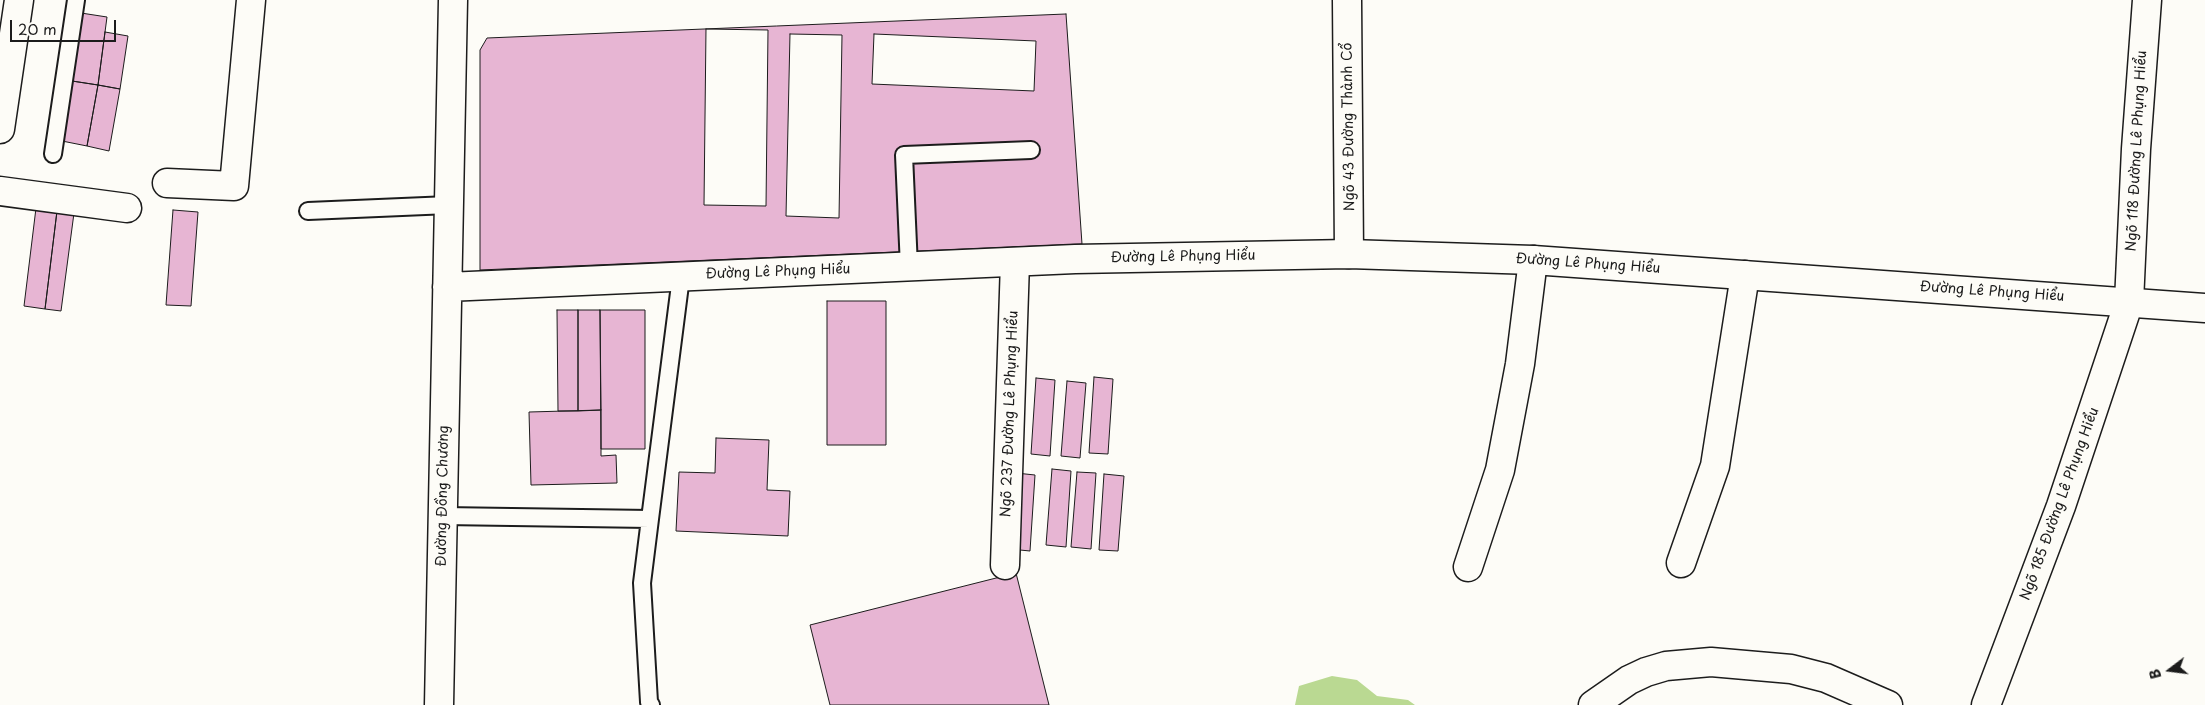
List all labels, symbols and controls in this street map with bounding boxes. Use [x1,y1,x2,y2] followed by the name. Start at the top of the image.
[12,10,119,42] scale bar
[18,17,57,40] text: 20 m
[1339,43,1359,211] street label: Ngõ 43 Đường Thành Cổ
[2123,50,2151,252] street label: Ngõ 118 Đường Lê Phụng Hiểu
[1110,247,1256,267] street label: Đường Lê Phụng Hiểu
[1515,251,1661,277] street label: Đường Lê Phụng Hiểu
[705,261,851,283] street label: Đường Lê Phụng Hiểu
[1919,279,2065,305] street label: Đường Lê Phụng Hiểu
[998,310,1022,518] street label: Ngõ 237 Đường Lê Phụng Hiểu
[2017,405,2103,603] street label: Ngõ 185 Đường Lê Phụng Hiểu
[433,425,453,567] street label: Đường Đồng Chương
[2145,645,2195,695] north arrow
[2144,667,2166,681] text: B

